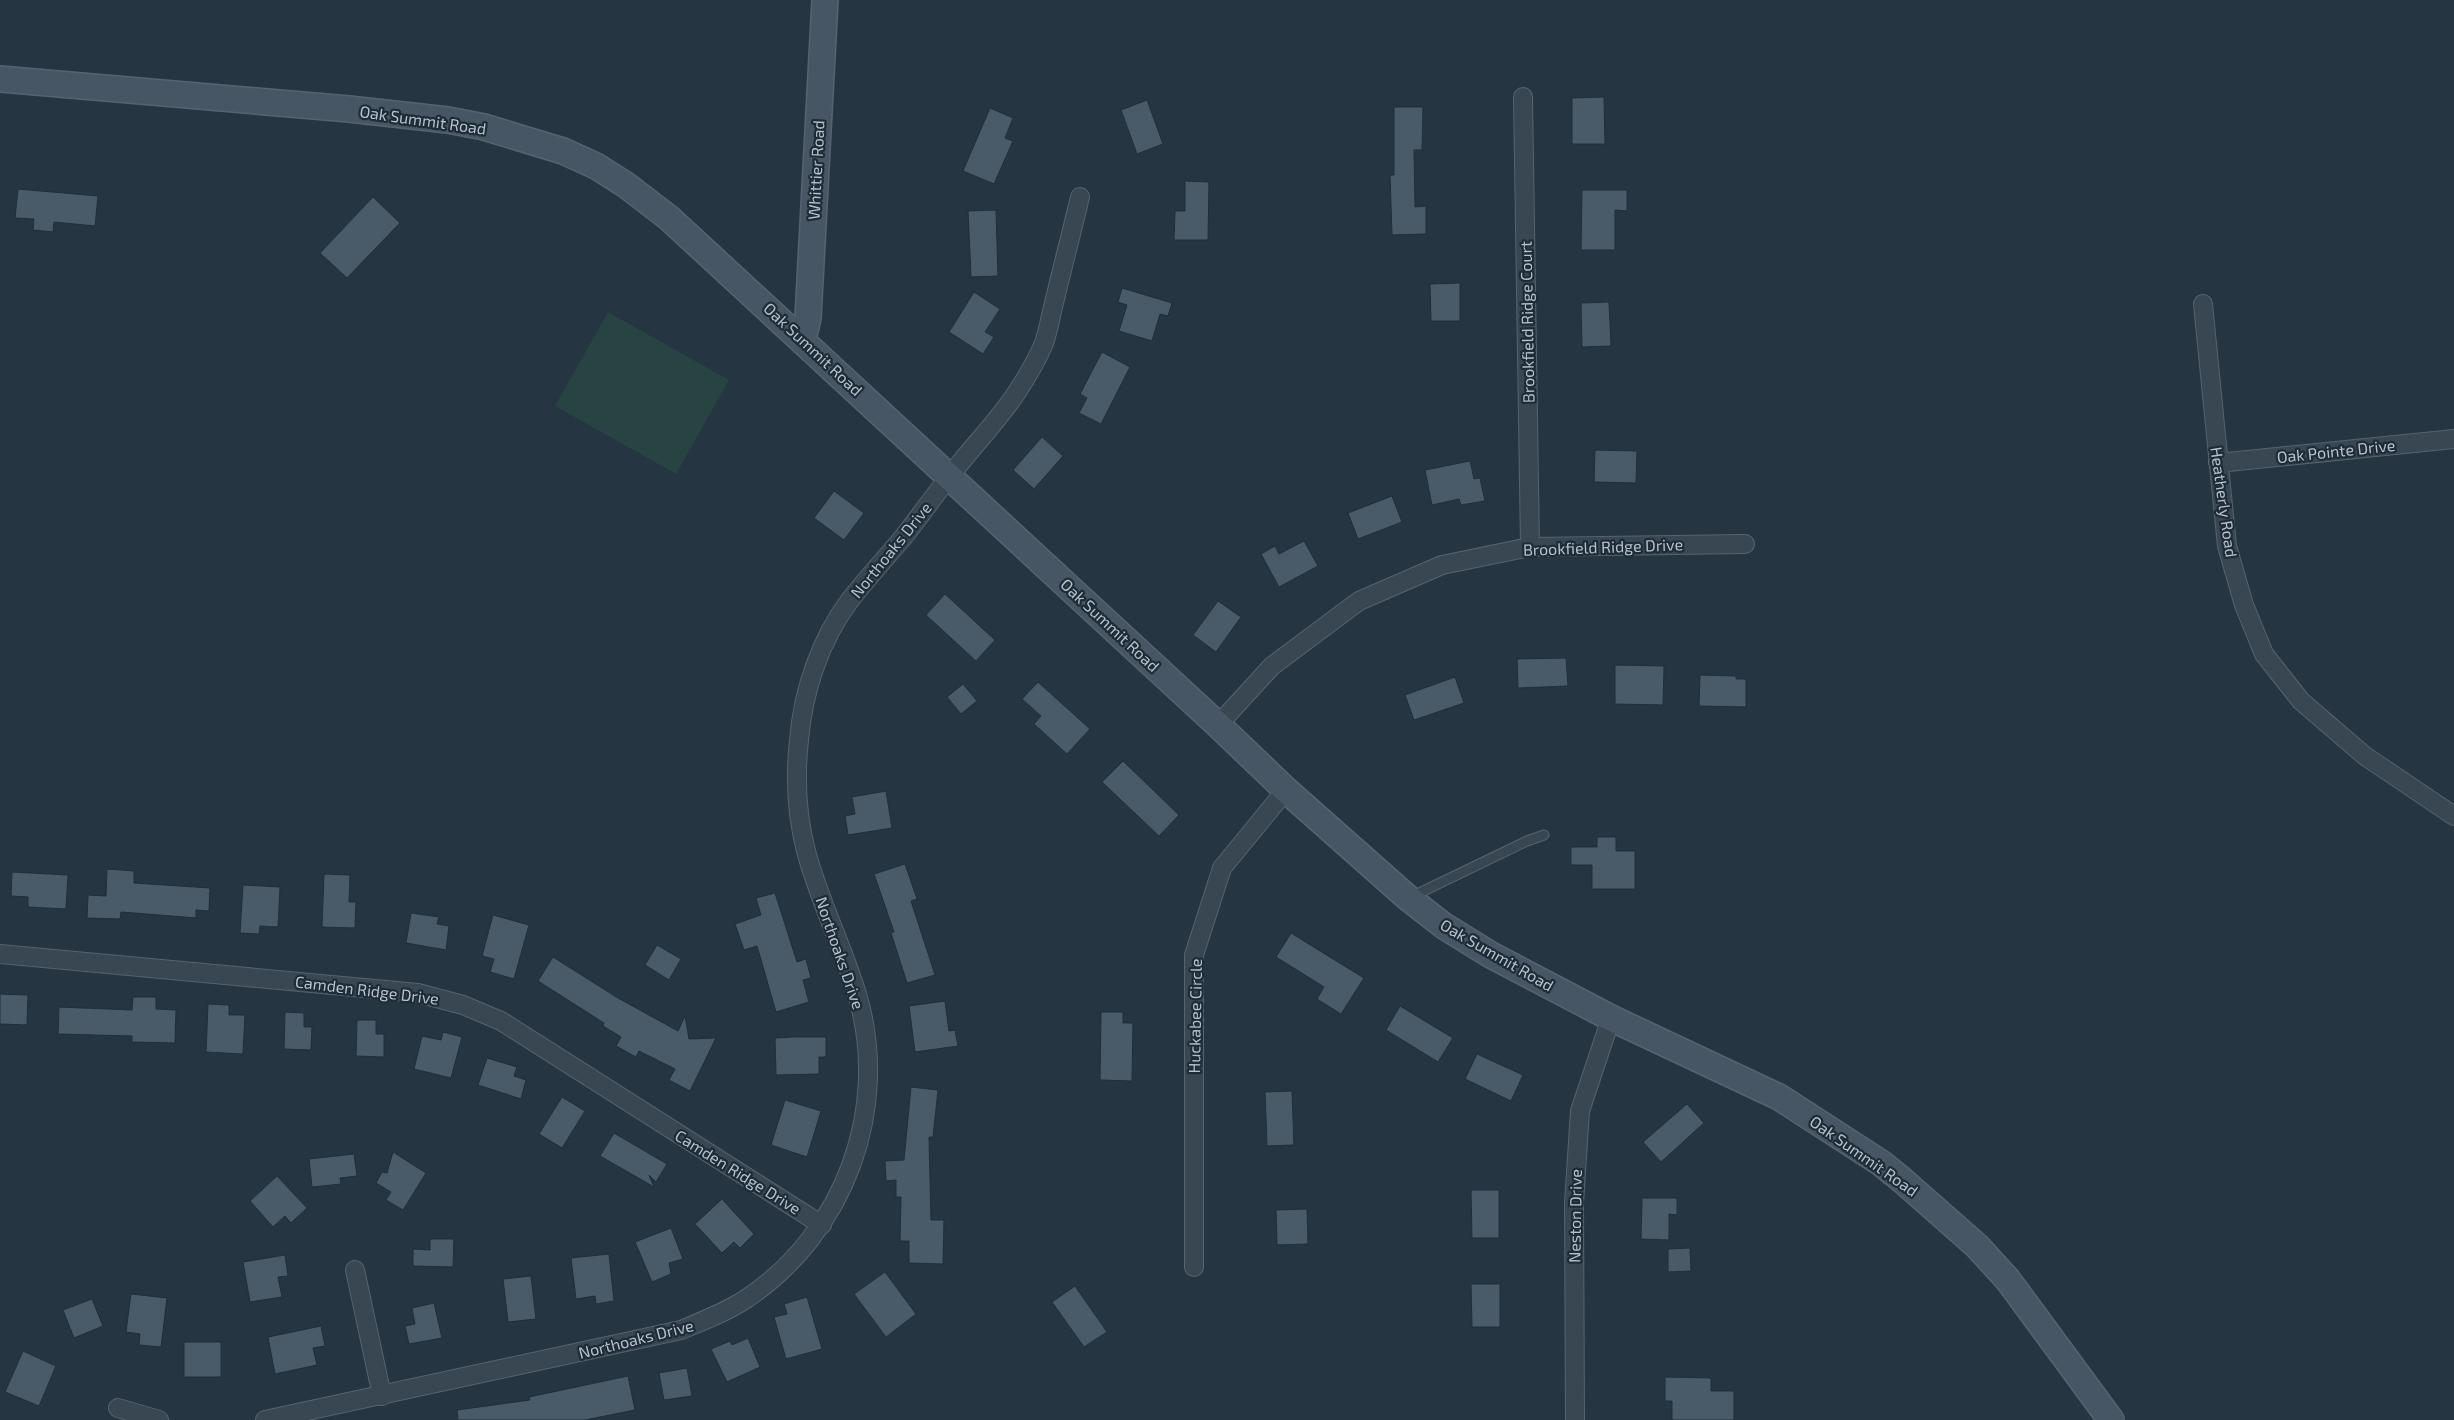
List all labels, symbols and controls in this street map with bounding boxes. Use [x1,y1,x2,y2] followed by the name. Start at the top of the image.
[359,101,488,138] street label: Oak Summit Road
[803,120,828,220] street label: Whittier Road
[1516,241,1537,403] street label: Brookfield Ridge Court
[760,298,866,399] street label: Oak Summit Road
[2276,435,2396,466] street label: Oak Pointe Drive
[2207,445,2242,558] street label: Heatherly Road
[846,498,935,601] street label: Northoaks Drive
[1523,534,1683,559] street label: Brookfield Ridge Drive
[1057,574,1163,675] street label: Oak Summit Road
[812,894,869,1012] street label: Northoaks Drive
[1437,914,1557,995] street label: Oak Summit Road
[1184,958,1205,1074] street label: Huckabee Circle
[294,971,440,1008] street label: Camden Ridge Drive
[1807,1111,1922,1200] street label: Oak Summit Road
[672,1125,805,1218] street label: Camden Ridge Drive
[1564,1169,1585,1263] street label: Neston Drive
[576,1315,695,1362] street label: Northoaks Drive

